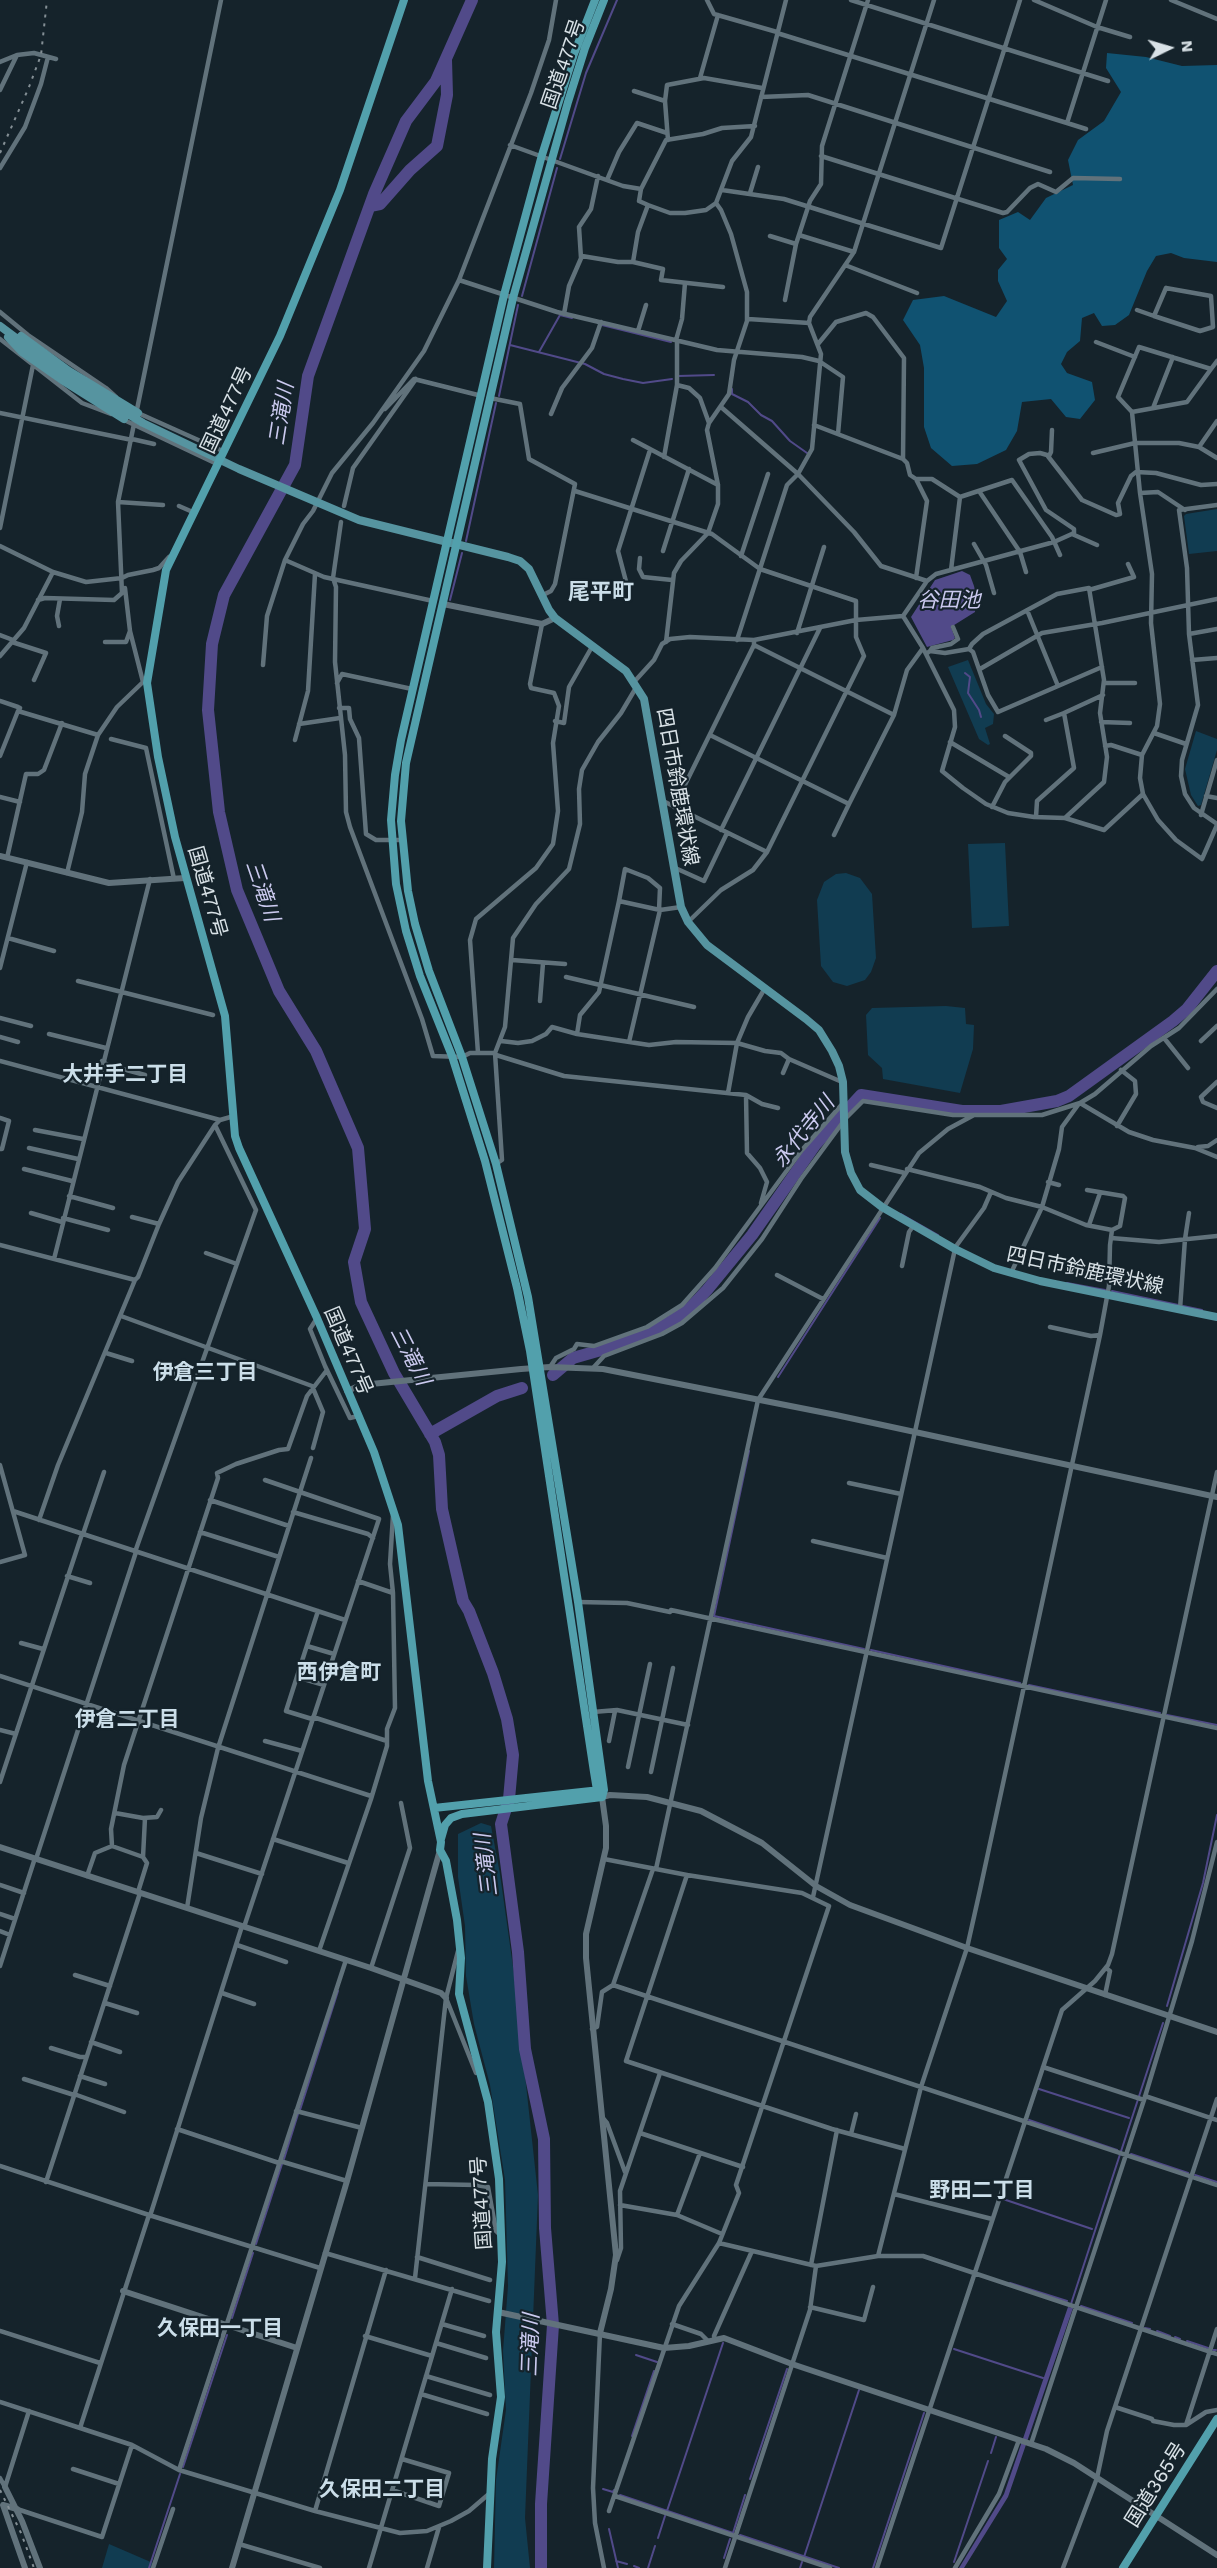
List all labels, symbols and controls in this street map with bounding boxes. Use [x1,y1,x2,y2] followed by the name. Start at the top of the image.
[537,16,591,112] street label: 国道477号
[1139,18,1199,78] north arrow
[1177,40,1197,53] text: N
[196,362,258,458] street label: 国道477号
[265,381,299,447] water label: 三滝川
[568,580,634,606] district label: 尾平町
[918,588,980,614] water label: 谷田池
[651,706,703,868] street label: 四日市鈴鹿環状線
[183,844,231,940] street label: 国道477号
[240,857,284,925] water label: 三滝川
[62,1062,188,1088] district label: 大井手二丁目
[768,1091,840,1173] water label: 永代寺川
[1004,1243,1166,1299] street label: 四日市鈴鹿環状線
[319,1303,377,1399] street label: 国道477号
[384,1322,436,1390] water label: 三滝川
[153,1360,257,1386] district label: 伊倉三丁目
[297,1660,381,1686] district label: 西伊倉町
[75,1707,179,1733] district label: 伊倉二丁目
[471,1832,503,1898] water label: 三滝川
[467,2155,497,2251] street label: 国道477号
[930,2178,1034,2204] district label: 野田二丁目
[517,2313,545,2377] water label: 三滝川
[157,2316,283,2342] district label: 久保田一丁目
[1121,2438,1191,2532] street label: 国道365号
[319,2477,445,2503] district label: 久保田二丁目

